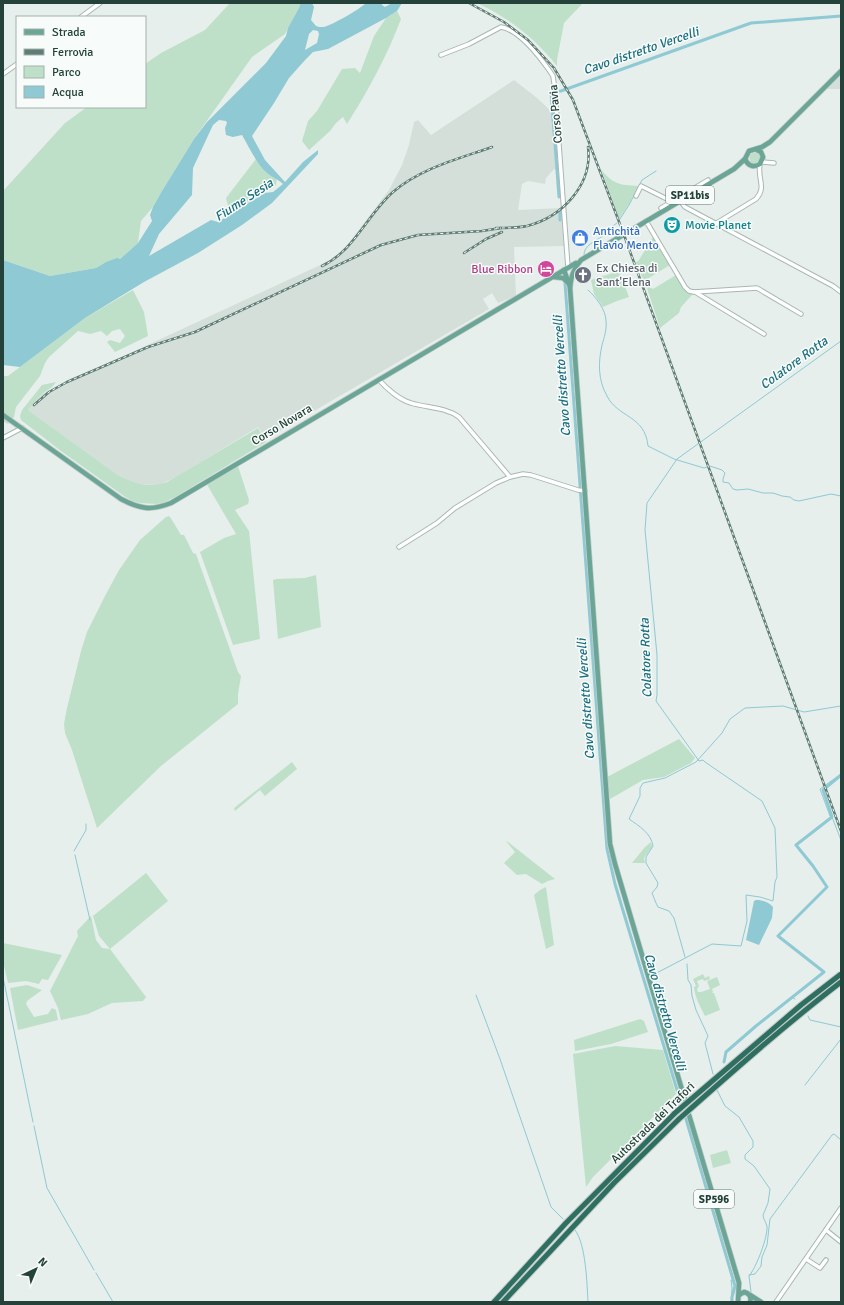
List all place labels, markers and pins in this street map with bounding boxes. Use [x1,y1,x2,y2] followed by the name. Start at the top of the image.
[662,215,682,235] theatre icon: Movie Planet
[685,218,751,233] place label: Movie Planet
[593,224,659,253] place label: Antichità Flavio Mento
[570,228,590,248] shop icon: Antichità Flavio Mento
[536,259,556,279] hotel icon: Blue Ribbon
[596,261,658,290] place label: Ex Chiesa di Sant'Elena
[471,262,533,277] place label: Blue Ribbon
[573,265,593,285] church icon: Ex Chiesa di Sant'Elena

